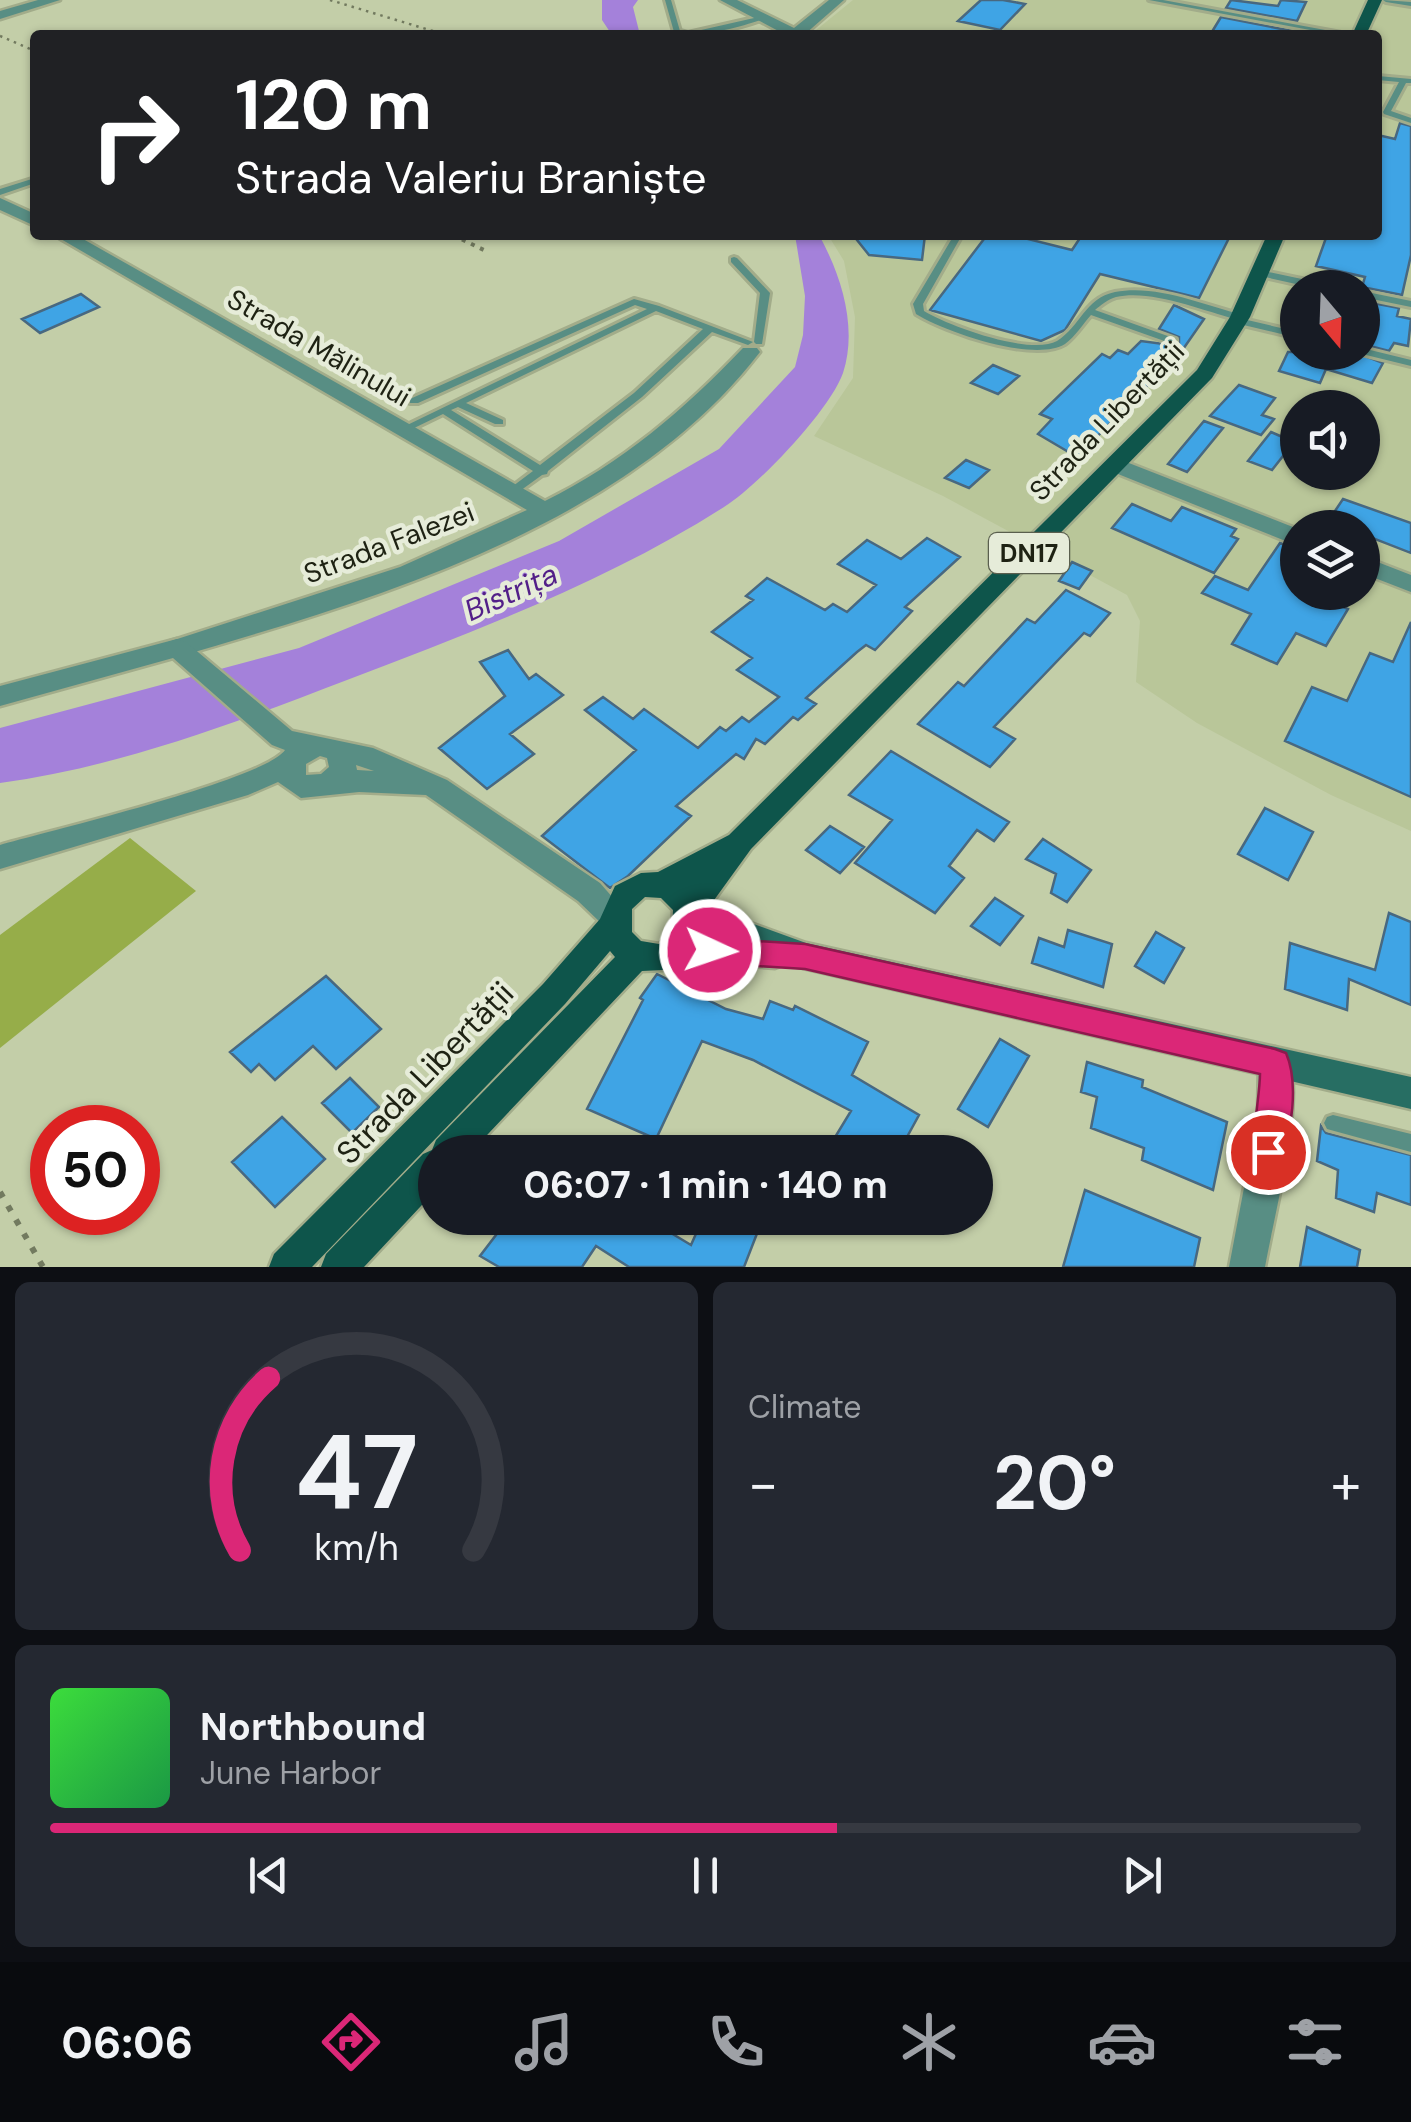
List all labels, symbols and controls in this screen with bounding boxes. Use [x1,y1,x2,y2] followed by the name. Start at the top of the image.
[235,60,432,151] text: 120 m
[70,70,200,200] icon: right
[235,148,706,207] text: Strada Valeriu Braniște
[1280,270,1380,370] north arrow
[1280,270,1380,610] map controls
[221,280,417,416] street label: Strada Mălinului
[1021,333,1193,509] street label: Strada Libertății
[1280,390,1380,490] button: sound
[298,493,480,593] street label: Strada Falezei
[1280,510,1380,610] button: layers
[989,533,1069,573] road number: DN17
[458,554,564,630] water label: Bistrița
[658,898,762,1002] position arrow
[327,973,523,1173] street label: Strada Libertății
[30,1105,160,1235] speed limit sign: 50
[1226,1110,1311,1195] pin
[1241,1125,1296,1180] icon: arrive
[523,1160,888,1210] text: 06:07 · 1 min · 140 m
[748,1386,862,1428] text: Climate
[295,1405,418,1540] text: 47
[993,1435,1116,1532] text: 20°
[748,1448,778,1520] text: −
[1331,1448,1361,1520] text: +
[314,1525,399,1571] text: km/h
[200,1702,426,1752] text: Northbound
[200,1752,381,1794] text: June Harbor
[241,1848,296,1903] icon: previous
[678,1848,733,1903] icon: pause
[1115,1848,1170,1903] icon: next
[316,2007,386,2077] icon: directions
[509,2007,579,2077] icon: music
[701,2007,771,2077] icon: phone
[894,2007,964,2077] icon: climate
[1087,2007,1157,2077] icon: car
[1280,2007,1350,2077] icon: filters
[61,2013,193,2072] text: 06:06

